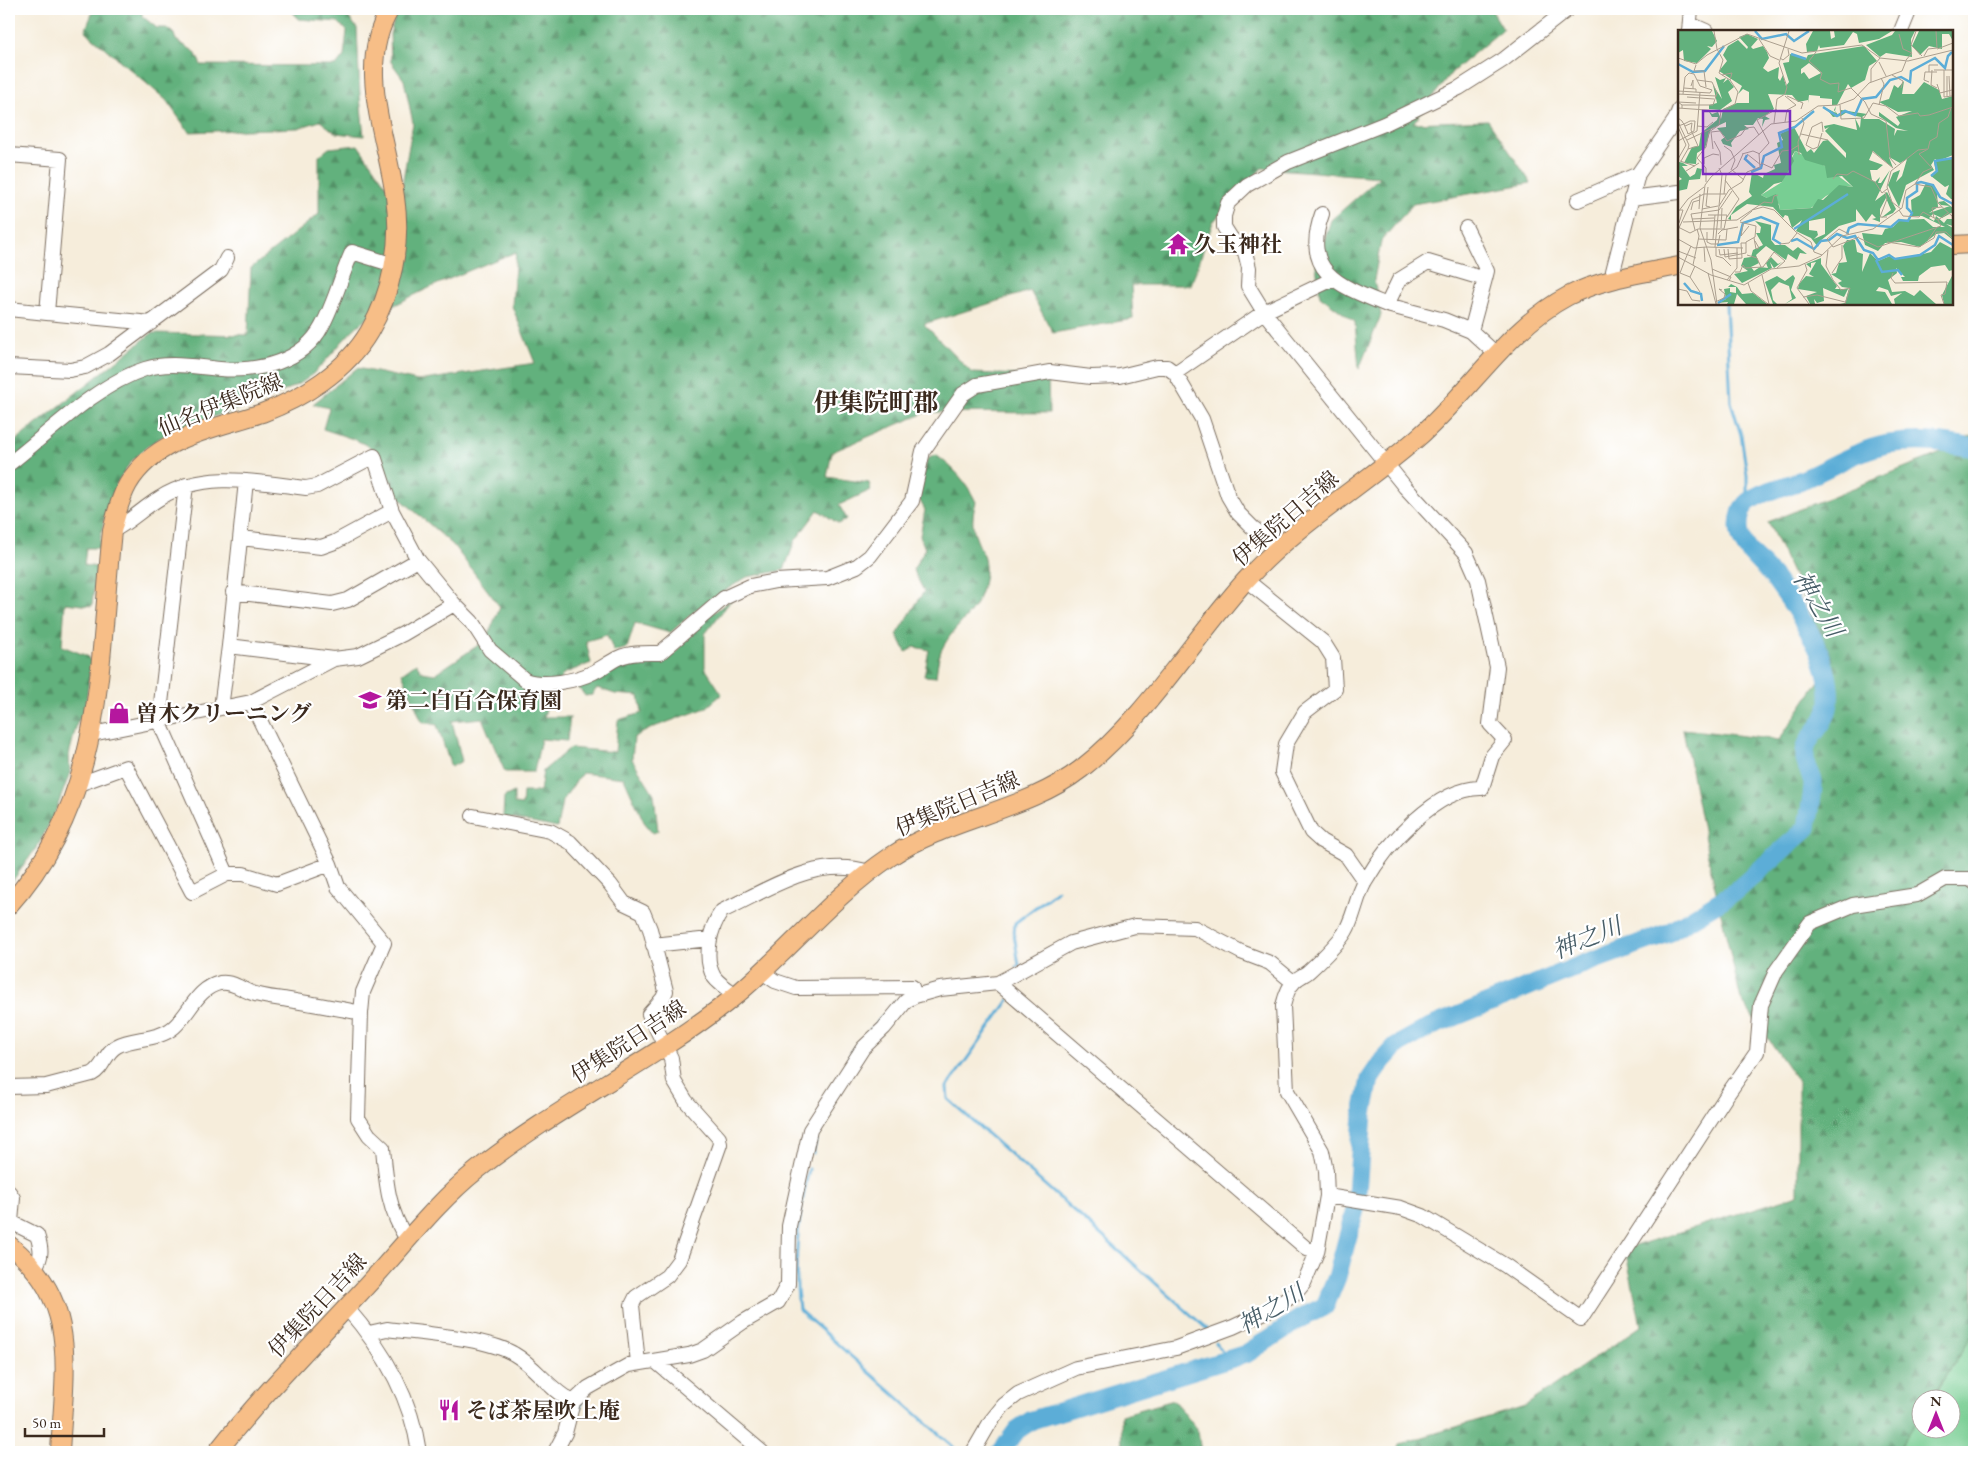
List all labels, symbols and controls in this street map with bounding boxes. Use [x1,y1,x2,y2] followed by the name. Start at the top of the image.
[1678,30,1953,305] inset map
[1194,230,1282,259] place label: 久玉神社
[1165,231,1191,257] temple icon: 久玉神社
[154,366,287,443] street label: 仙名伊集院線
[813,386,939,418] district label: 伊集院町郡
[1226,464,1345,573] street label: 伊集院日吉線
[1787,565,1852,645] water label: 神之川
[386,686,562,715] place label: 第二白百合保育園
[357,687,383,713] school or university icon: 第二白百合保育園
[136,699,312,728] place label: 曽木クリーニング
[106,700,132,726] shop icon: 曽木クリーニング
[891,764,1024,843] street label: 伊集院日吉線
[1548,909,1629,965] water label: 神之川
[565,993,692,1090] street label: 伊集院日吉線
[262,1247,373,1364] street label: 伊集院日吉線
[1232,1275,1312,1340] water label: 神之川
[1910,1388,1960,1438] north arrow
[1930,1392,1942,1410] text: N
[466,1396,620,1425] place label: そば茶屋吹上庵
[436,1397,462,1423] restaurant icon: そば茶屋吹上庵
[25,1406,104,1438] scale bar
[32,1413,61,1432] text: 50 m

